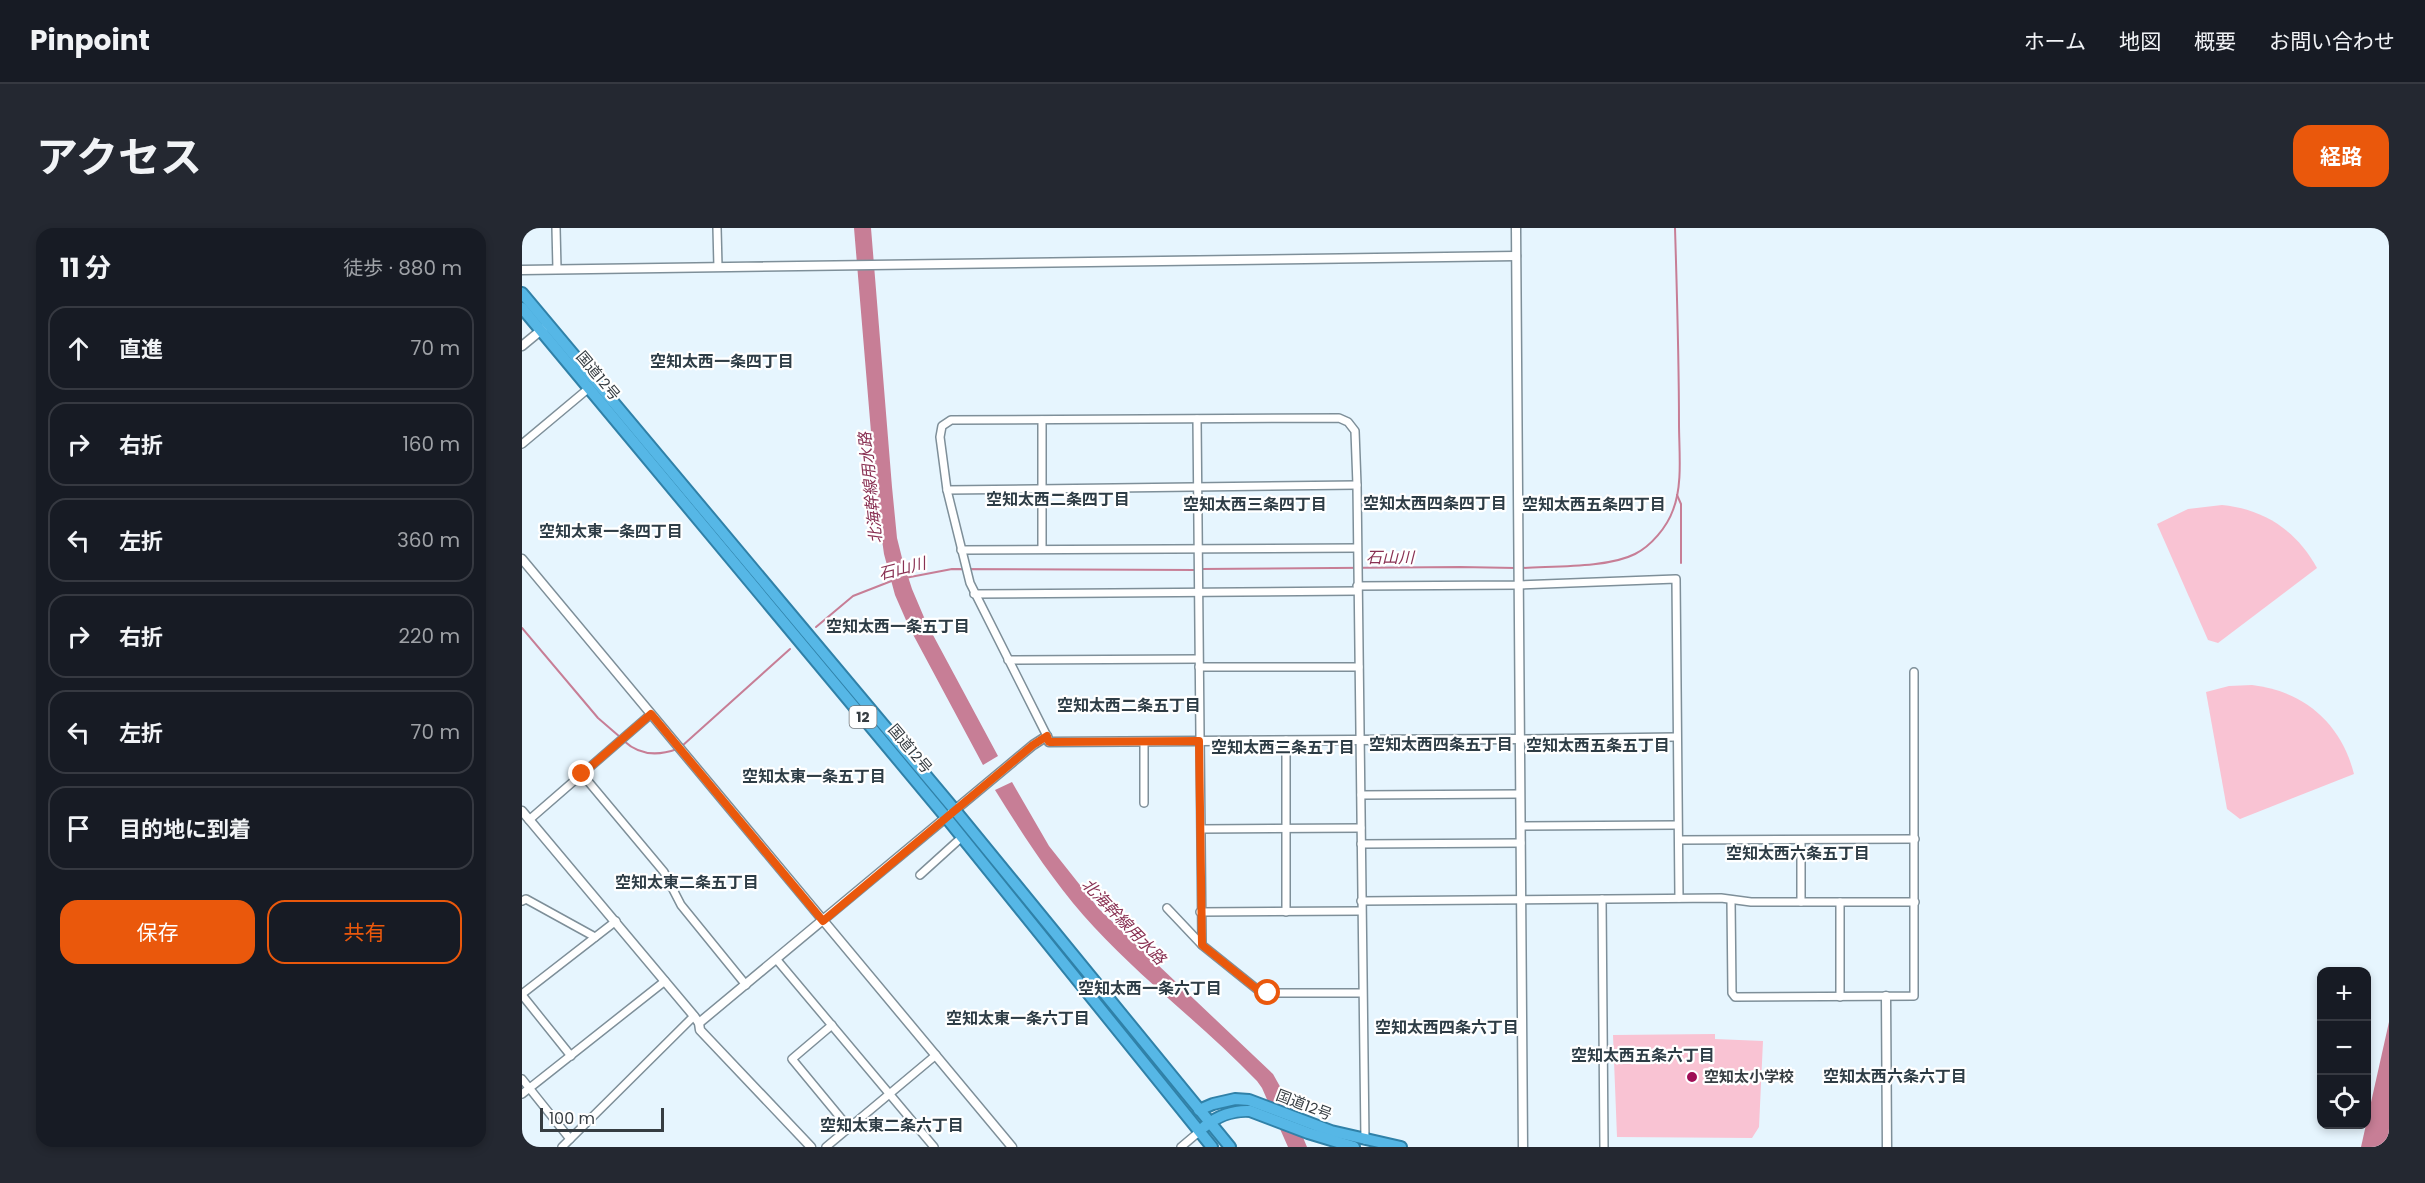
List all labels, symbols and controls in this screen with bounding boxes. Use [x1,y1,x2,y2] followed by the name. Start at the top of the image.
[30,21,150,60] text: Pinpoint
[2024,27,2086,56] text: ホーム
[2119,27,2161,56] text: 地図
[2194,27,2236,56] text: 概要
[2269,27,2395,56] text: お問い合わせ
[2293,125,2389,187] button: 経路
[36,128,202,187] text: アクセス
[60,250,111,286] text: 11 分
[343,254,462,282] text: 徒歩 · 880 m
[62,332,95,365] icon: ahead
[119,334,163,365] text: 直進
[411,334,460,362] text: 70 m
[572,347,625,405] street label: 国道12号
[650,350,794,373] district label: 空知太西一条四丁目
[62,428,95,461] icon: right
[853,429,888,545] water label: 北海幹線用水路
[119,430,163,461] text: 右折
[402,430,460,458] text: 160 m
[986,488,1130,511] district label: 空知太西二条四丁目
[1363,492,1507,515] district label: 空知太西四条四丁目
[1183,493,1327,516] district label: 空知太西三条四丁目
[1522,493,1666,516] district label: 空知太西五条四丁目
[539,520,683,543] district label: 空知太東一条四丁目
[62,524,95,557] icon: left
[119,526,163,557] text: 左折
[397,526,460,554] text: 360 m
[1366,546,1416,569] water label: 石山川
[876,551,930,585] water label: 石山川
[826,615,970,638] district label: 空知太西一条五丁目
[62,620,95,653] icon: right
[119,622,163,653] text: 右折
[399,622,460,650] text: 220 m
[1057,694,1201,717] district label: 空知太西二条五丁目
[850,706,876,728] road number: 12
[62,716,95,749] icon: left
[119,718,163,749] text: 左折
[411,718,460,746] text: 70 m
[884,720,937,778] street label: 国道12号
[1369,733,1513,756] district label: 空知太西四条五丁目
[1526,734,1670,757] district label: 空知太西五条五丁目
[1211,736,1355,759] district label: 空知太西三条五丁目
[568,760,594,786] route end
[742,765,886,788] district label: 空知太東一条五丁目
[62,812,95,845] icon: arrive
[119,814,251,845] text: 目的地に到着
[1726,842,1870,865] district label: 空知太西六条五丁目
[615,871,759,894] district label: 空知太東二条五丁目
[1076,873,1172,971] water label: 北海幹線用水路
[60,900,255,964] button: 保存
[267,900,462,964] button: 共有
[2317,967,2371,1129] map controls
[2317,967,2371,1021] button: +
[1078,977,1222,1000] district label: 空知太西一条六丁目
[1254,979,1280,1005] route start
[946,1007,1090,1030] district label: 空知太東一条六丁目
[1375,1016,1519,1039] district label: 空知太西四条六丁目
[2317,1021,2371,1075] button: −
[1571,1044,1715,1067] district label: 空知太西五条六丁目
[1823,1065,1967,1088] district label: 空知太西六条六丁目
[1704,1066,1794,1087] place label: 空知太小学校
[1685,1070,1699,1084] marker: 空知太小学校
[2317,1075,2371,1129] button: locate
[1273,1084,1335,1125] street label: 国道12号
[540,1105,664,1132] scale bar
[549,1107,595,1130] text: 100 m
[820,1114,964,1137] district label: 空知太東二条六丁目

